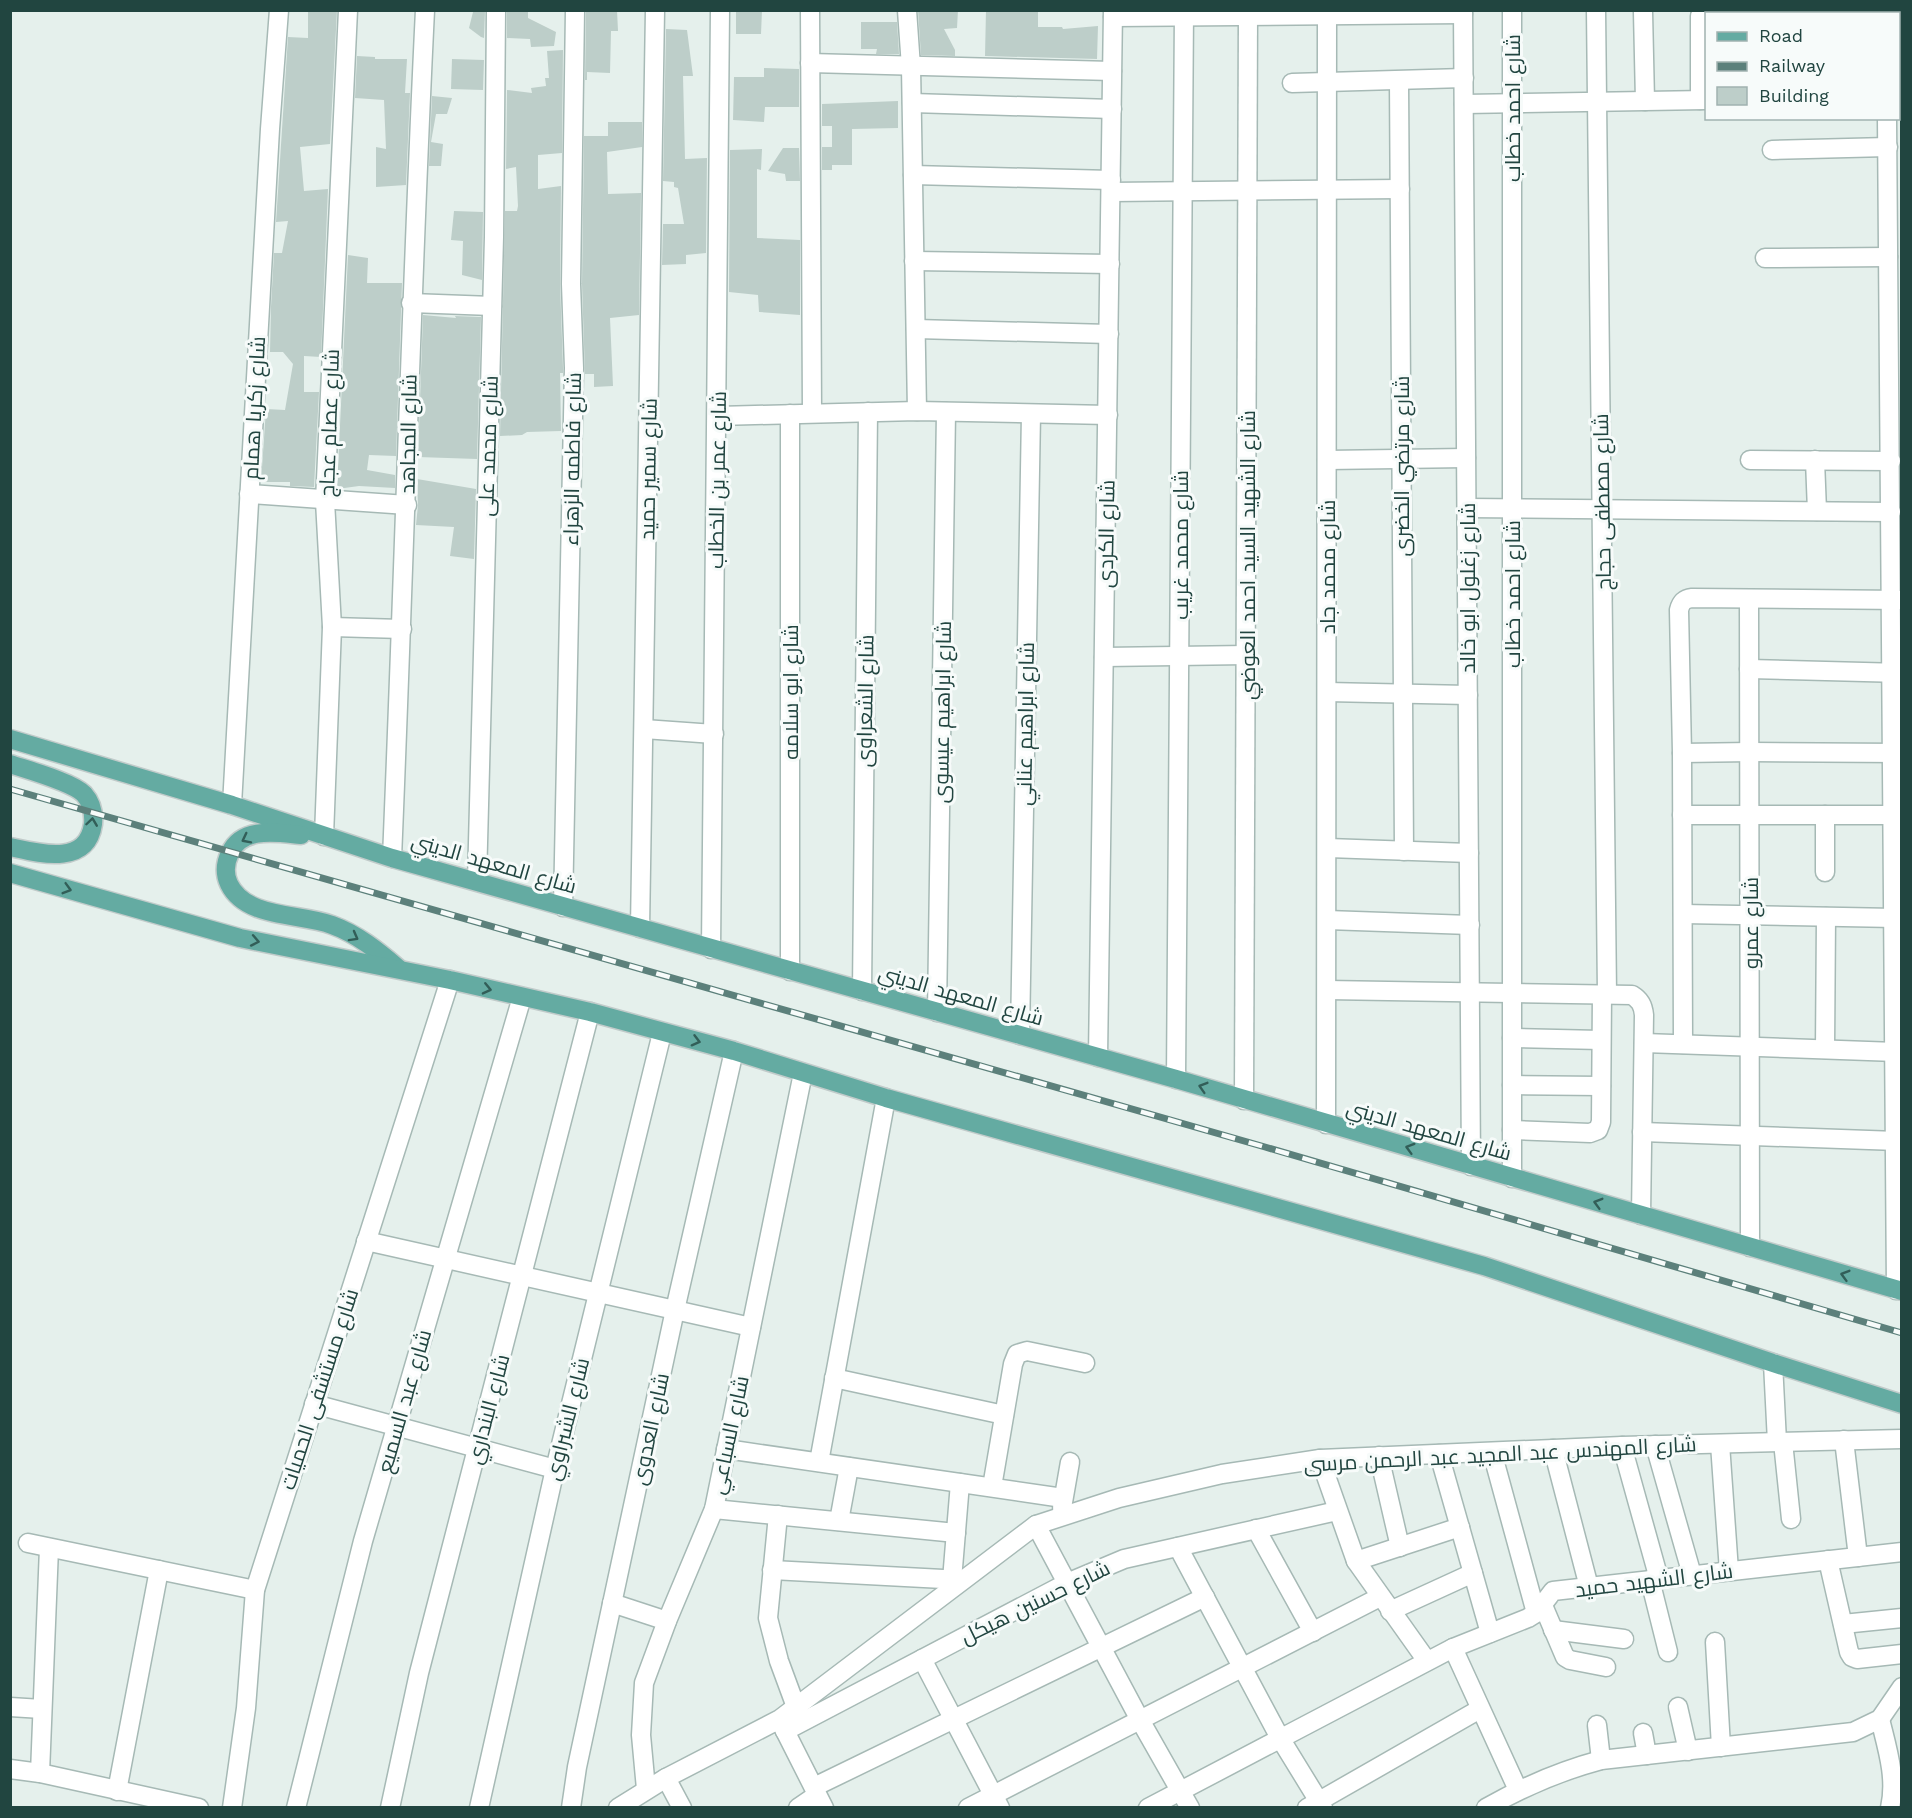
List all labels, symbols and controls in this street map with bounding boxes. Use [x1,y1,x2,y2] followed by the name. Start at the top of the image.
[1705,12,1900,120] legend
[1759,25,1803,46] text: Road
[1500,34,1527,182] street label: شارع احمد خطاب
[1759,55,1826,76] text: Railway
[1759,85,1829,106] text: Building
[238,336,272,480] street label: شارع زكريا همام
[314,349,346,498] street label: شارع عصام عجاج
[558,372,588,546] street label: شارع فاطمه الزهراء
[394,374,424,494] street label: شارع المجاهد
[473,375,505,517] street label: شارع محمد على
[1389,376,1417,556] street label: شارع مرتضي الخضرى
[703,391,733,569] street label: شارع عمر بن الخطاب
[634,398,664,540] street label: شارع سمير حميد
[1235,410,1263,700] street label: شارع الشهيد السيد احمد العوضي
[1588,413,1618,591] street label: شارع مصطفى حجاج
[1168,470,1195,620] street label: شارع محمد غريب
[1093,480,1121,588] street label: شارع الكردى
[1315,500,1342,634] street label: شارع محمد جاد
[1455,503,1482,673] street label: شارع زغلول ابو خالد
[1500,520,1527,668] street label: شارع احمد خطاب
[928,621,958,804] street label: شارع ابراهيم عيسوى
[778,624,805,760] street label: شارع ابو سلامه
[851,634,881,768] street label: شارع الشعراوى
[1011,642,1043,806] street label: شارع ابراهيم عناني
[85,817,97,827] one-way arrow
[407,827,579,902] street label: شارع المعهد الديني
[242,832,252,843] one-way arrow
[1738,877,1765,969] street label: شارع عمرو
[61,882,72,894] one-way arrow
[348,930,358,941] one-way arrow
[249,934,259,947] one-way arrow
[874,959,1046,1034] street label: شارع المعهد الديني
[482,981,492,994] one-way arrow
[691,1034,701,1047] one-way arrow
[1198,1082,1209,1094] one-way arrow
[1342,1094,1514,1169] street label: شارع المعهد الديني
[1405,1143,1416,1155] one-way arrow
[1593,1198,1604,1210] one-way arrow
[1840,1270,1851,1282] one-way arrow
[275,1285,365,1493] street label: شارع مستشفى الحميات
[372,1326,438,1476] street label: شارع عبد السميع
[461,1351,519,1468] street label: شارع البنداري
[540,1355,598,1484] street label: شارع الشبراوي
[626,1371,676,1488] street label: شارع العدوى
[704,1373,758,1497] street label: شارع السباعي
[1303,1431,1697,1479] street label: شارع المهندس عبد المجيد عبد الرحمن مرسى
[956,1555,1115,1651] street label: شارع حسنين هيكل
[1574,1558,1735,1604] street label: شارع الشهيد حميد

